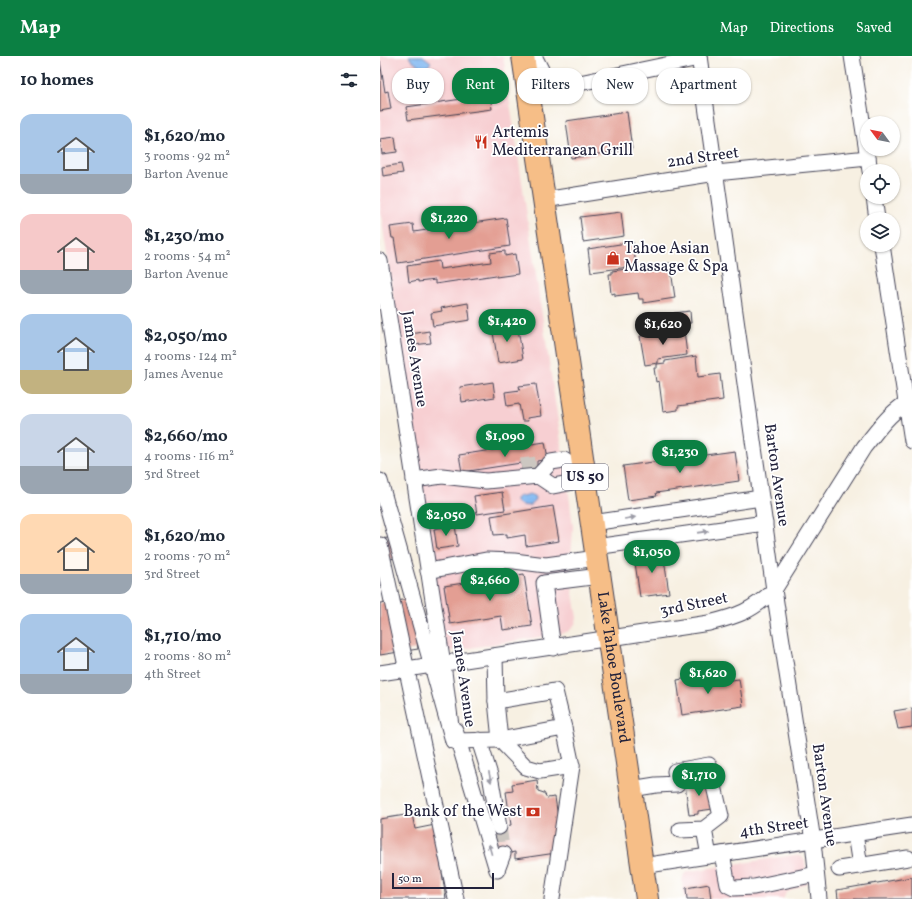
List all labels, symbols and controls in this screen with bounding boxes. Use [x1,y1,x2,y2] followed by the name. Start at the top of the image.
[20,15,61,41] text: Map
[720,19,748,38] text: Map
[770,19,834,38] text: Directions
[856,19,892,38] text: Saved
[392,68,444,104] chip: Buy
[452,68,509,104] chip: Rent
[517,68,584,104] chip: Filters
[592,68,648,104] chip: New
[656,68,751,104] chip: Apartment
[20,69,94,92] text: 10 homes
[338,69,360,91] icon: filters
[860,116,900,156] north arrow
[860,116,900,252] map controls
[492,122,633,162] place label: Artemis Mediterranean Grill
[144,125,225,148] text: $1,620/mo
[52,130,100,178] icon: home
[473,134,489,150] restaurant icon: Artemis Mediterranean Grill
[666,142,741,174] street label: 2nd Street
[144,148,230,166] text: 3 rooms · 92 m²
[860,164,900,204] button: locate
[144,166,228,184] text: Barton Avenue
[416,206,482,240] pin: $1,220
[430,210,468,228] text: $1,220
[860,212,900,252] button: layers
[144,225,224,248] text: $1,230/mo
[52,230,100,278] icon: home
[624,238,729,278] place label: Tahoe Asian Massage & Spa
[144,248,231,266] text: 2 rooms · 54 m²
[605,250,621,266] shop icon: Tahoe Asian Massage & Spa
[144,266,228,284] text: Barton Avenue
[396,309,432,409] street label: James Avenue
[474,309,540,343] pin: $1,420
[630,312,696,346] pin: $1,620
[488,313,526,331] text: $1,420
[644,316,682,334] text: $1,620
[144,325,228,348] text: $2,050/mo
[52,330,100,378] icon: home
[144,348,237,366] text: 4 rooms · 124 m²
[144,366,223,384] text: James Avenue
[758,422,794,528] street label: Barton Avenue
[472,424,538,458] pin: $1,090
[144,425,228,448] text: $2,660/mo
[485,428,525,446] text: $1,090
[52,430,100,478] icon: home
[647,440,713,474] pin: $1,230
[661,444,699,462] text: $1,230
[144,448,234,466] text: 4 rooms · 116 m²
[562,464,608,490] road number: US 50
[144,466,200,484] text: 3rd Street
[413,503,479,537] pin: $2,050
[426,507,466,525] text: $2,050
[624,515,637,521] one-way arrow
[144,525,225,548] text: $1,620/mo
[697,529,710,535] one-way arrow
[52,530,100,578] icon: home
[619,540,685,574] pin: $1,050
[633,544,671,562] text: $1,050
[144,548,230,566] text: 2 rooms · 70 m²
[144,566,200,584] text: 3rd Street
[457,568,523,602] pin: $2,660
[470,572,510,590] text: $2,660
[658,587,730,623] street label: 3rd Street
[591,590,635,745] street label: Lake Tahoe Boulevard
[144,625,222,648] text: $1,710/mo
[445,629,481,729] street label: James Avenue
[52,630,100,678] icon: home
[144,648,231,666] text: 2 rooms · 80 m²
[675,661,741,695] pin: $1,620
[689,665,727,683] text: $1,620
[144,666,201,684] text: 4th Street
[806,742,842,848] street label: Barton Avenue
[666,763,732,797] pin: $1,710
[681,767,717,785] text: $1,710
[488,771,494,784] one-way arrow
[404,801,522,823] place label: Bank of the West
[525,804,541,820] bank icon: Bank of the West
[738,812,810,844] street label: 4th Street
[487,843,493,855] one-way arrow
[392,871,494,890] scale bar
[398,872,422,887] text: 50 m

